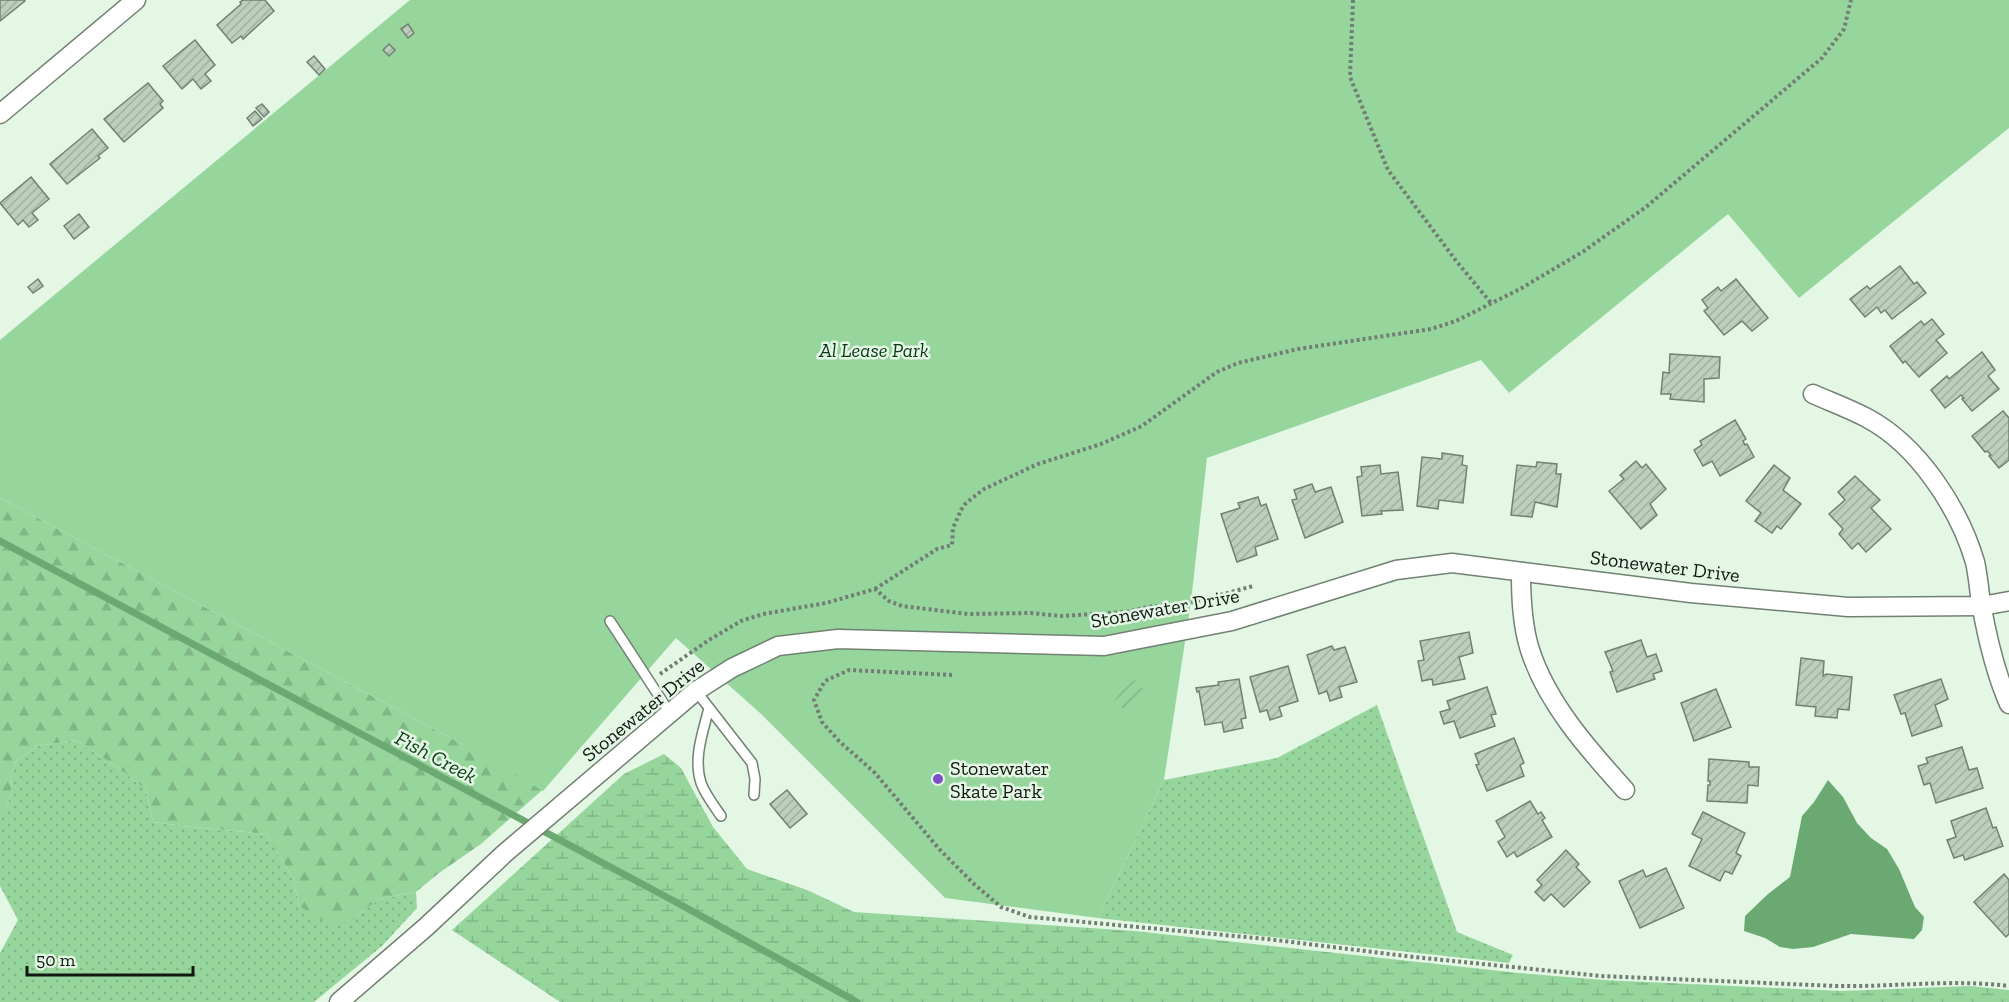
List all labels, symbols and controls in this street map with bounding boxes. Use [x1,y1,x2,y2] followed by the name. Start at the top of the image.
[818,338,929,362] park label: Al Lease Park
[1589,545,1741,587] street label: Stonewater Drive
[1089,583,1241,633] street label: Stonewater Drive
[577,653,709,767] street label: Stonewater Drive
[391,725,481,788] water label: Fish Creek
[950,756,1049,803] place label: Stonewater Skate Park
[931,772,945,786] marker: Stonewater Skate Park
[27,939,194,977] scale bar
[36,949,76,971] text: 50 m

